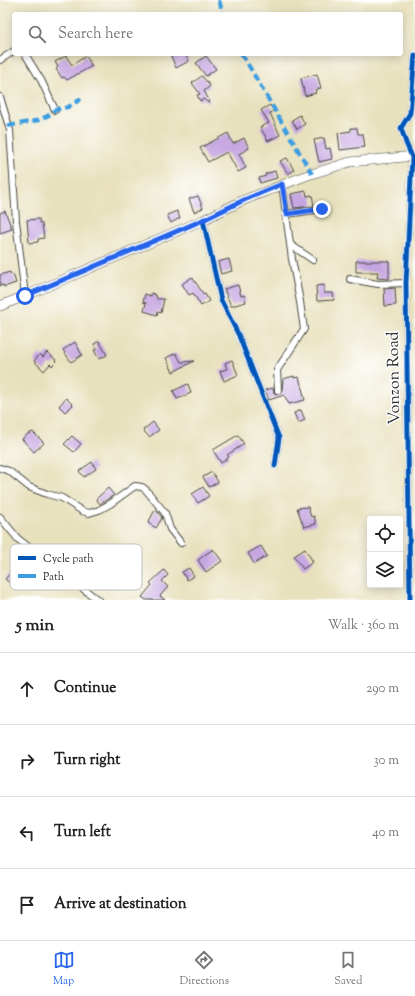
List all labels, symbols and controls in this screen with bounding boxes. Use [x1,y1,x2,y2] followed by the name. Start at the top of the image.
[12,12,403,56] search box
[26,23,48,45] icon: search
[58,24,133,45] text: Search here
[313,200,331,218] route end
[16,287,34,305] route start
[383,331,407,425] street label: Vonzon Road
[367,516,403,588] map controls
[367,516,403,552] button: locate
[10,544,142,590] legend
[43,551,94,567] text: Cycle path
[367,552,403,588] button: layers
[43,569,65,585] text: Path
[16,614,54,638] text: 5 min
[328,617,399,635] text: Walk · 360 m
[16,678,38,700] icon: ahead
[54,678,116,699] text: Continue
[366,680,399,698] text: 290 m
[16,750,38,772] icon: right
[54,750,120,771] text: Turn right
[373,752,399,770] text: 30 m
[16,822,38,844] icon: left
[54,822,111,843] text: Turn left
[372,824,399,842] text: 40 m
[16,894,38,916] icon: arrive
[54,894,187,915] text: Arrive at destination
[53,949,75,989] tab: Map
[180,949,229,989] tab: Directions
[334,949,362,989] tab: Saved

